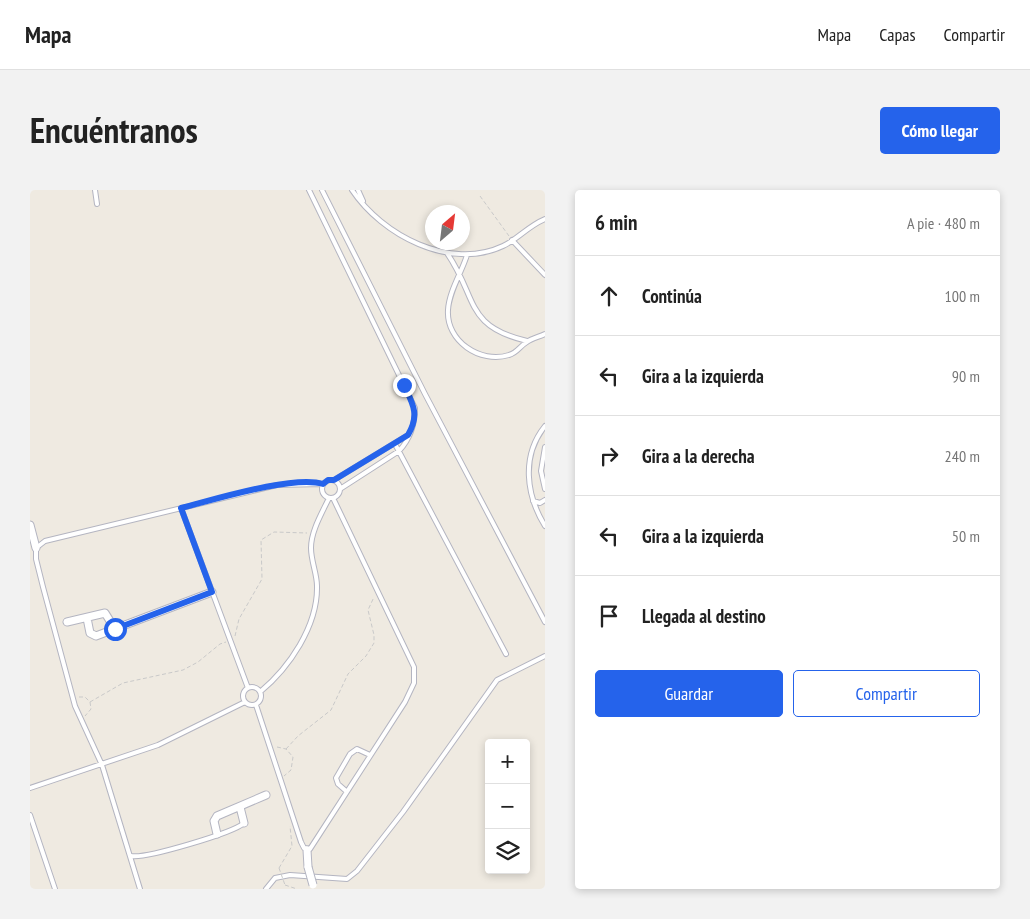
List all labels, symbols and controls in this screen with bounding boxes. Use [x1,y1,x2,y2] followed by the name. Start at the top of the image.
[25,19,72,50] text: Mapa
[818,23,851,46] text: Mapa
[879,23,916,46] text: Capas
[944,23,1005,46] text: Compartir
[30,107,198,153] text: Encuéntranos
[880,107,1000,154] button: Cómo llegar
[425,205,470,250] north arrow
[595,209,637,236] text: 6 min
[907,213,980,233] text: A pie · 480 m
[595,282,623,310] icon: ahead
[642,284,702,308] text: Continúa
[945,286,980,306] text: 100 m
[595,362,623,390] icon: left
[642,364,764,388] text: Gira a la izquierda
[952,366,980,386] text: 90 m
[393,374,416,397] route end
[595,442,623,470] icon: right
[642,444,755,468] text: Gira a la derecha
[945,446,980,466] text: 240 m
[595,522,623,550] icon: left
[642,524,764,548] text: Gira a la izquierda
[952,526,980,546] text: 50 m
[595,602,623,630] icon: arrive
[642,604,766,628] text: Llegada al destino
[104,618,127,641] route start
[595,670,783,717] button: Guardar
[793,670,980,717] button: Compartir
[485,739,530,874] map controls
[485,739,530,784] button: +
[485,784,530,829] button: −
[485,829,530,874] button: layers

